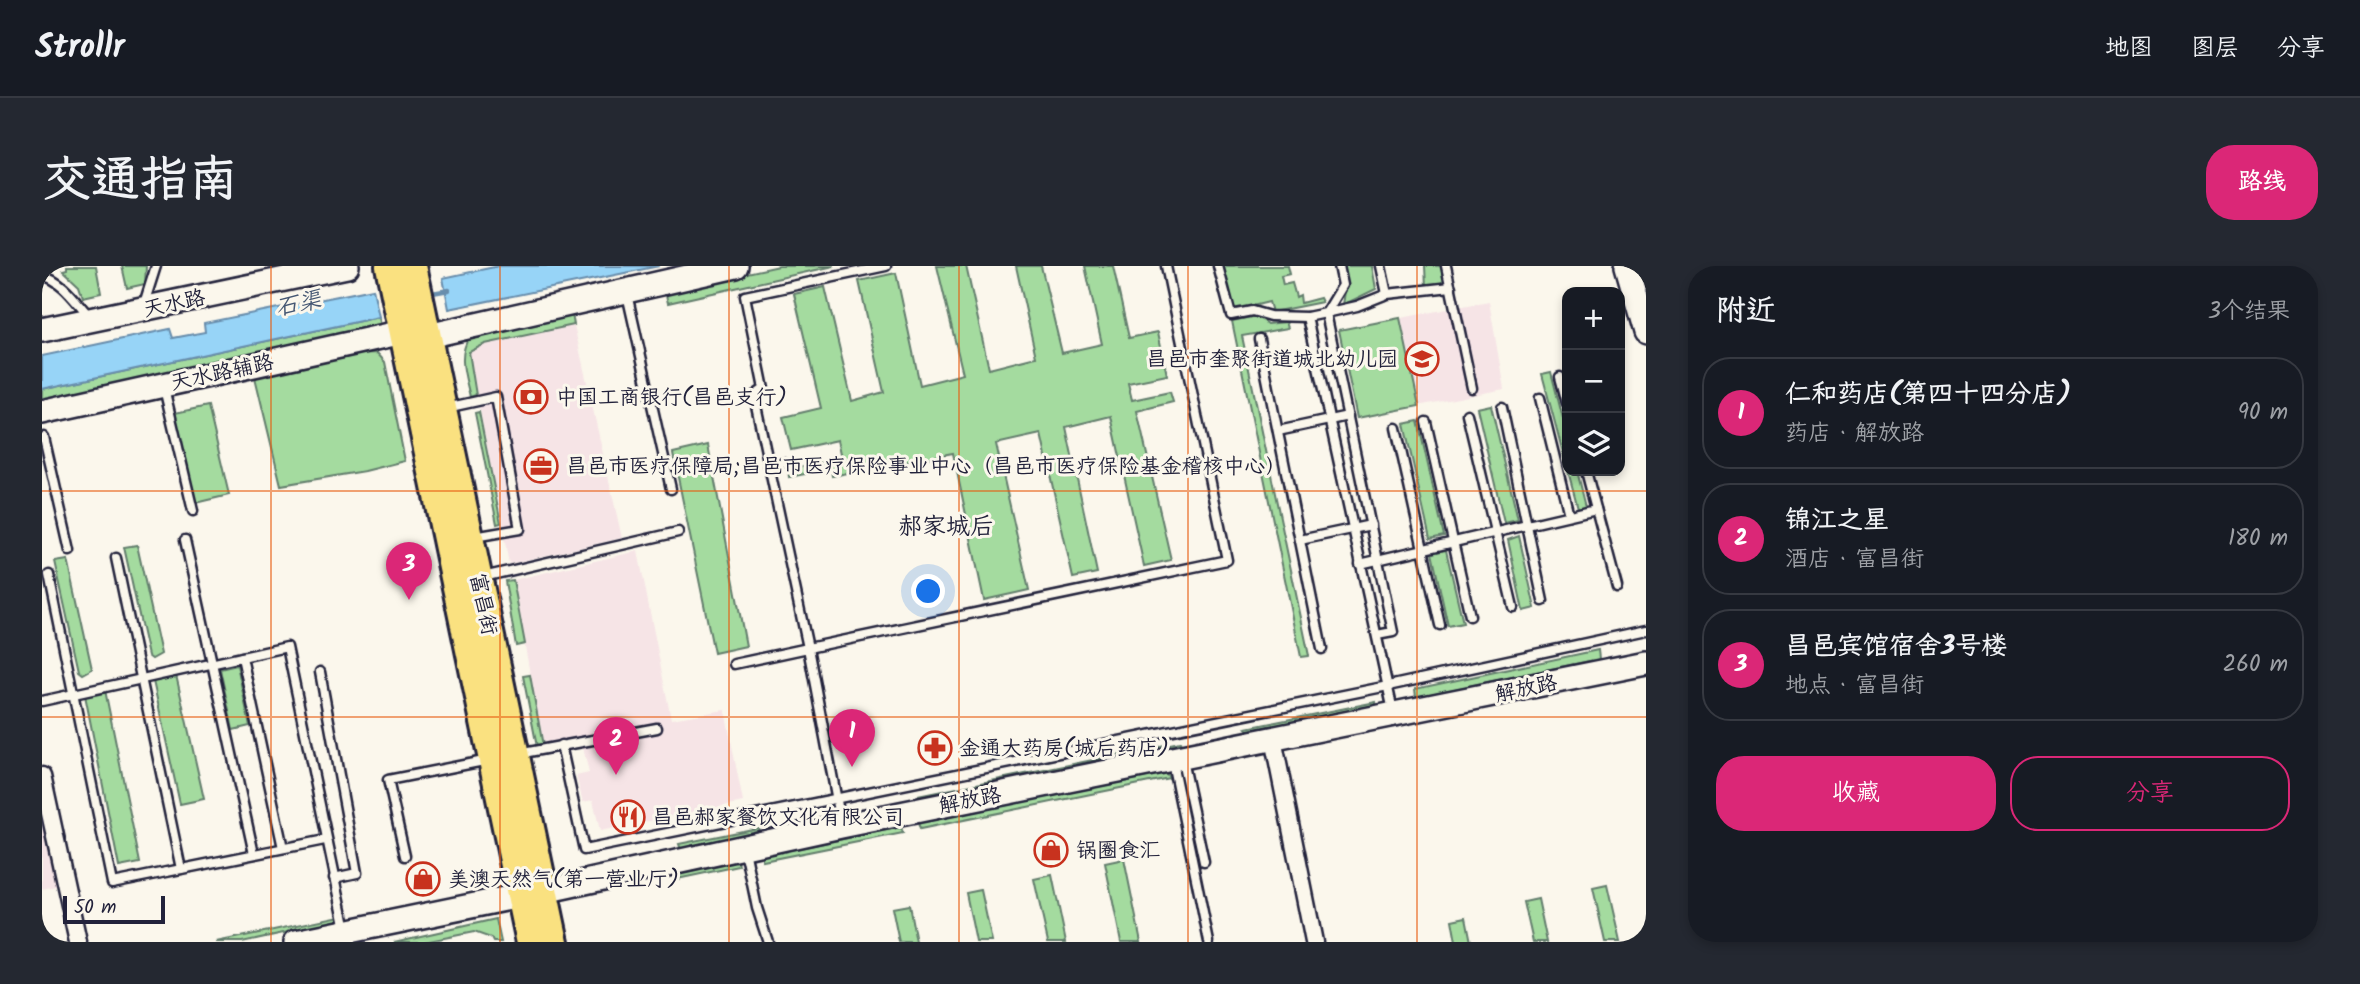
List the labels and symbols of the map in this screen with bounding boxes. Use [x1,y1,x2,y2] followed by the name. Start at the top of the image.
[140,282,209,327] street label: 天水路
[272,282,327,327] water label: 石渠
[1403,340,1441,378] school or university icon: 昌邑市奎聚街道城北幼儿园
[1146,344,1398,377] place label: 昌邑市奎聚街道城北幼儿园
[168,346,277,401] street label: 天水路辅路
[512,378,550,416] bank icon: 中国工商银行(昌邑支行)
[556,382,787,415] place label: 中国工商银行(昌邑支行)
[522,447,560,485] office icon: 昌邑市医疗保障局;昌邑市医疗保险事业中心（昌邑市医疗保险基金稽核中心）
[566,451,1286,484] place label: 昌邑市医疗保障局;昌邑市医疗保险事业中心（昌邑市医疗保险基金稽核中心）
[898,508,994,547] district label: 郝家城后
[386,542,432,600] pin: 3
[460,570,505,639] street label: 富昌街
[911,574,945,608] your location
[1492,667,1561,712] street label: 解放路
[829,709,875,767] pin: 1
[593,717,639,775] pin: 2
[916,729,954,767] pharmacy icon: 金通大药房(城后药店)
[959,733,1169,766] place label: 金通大药房(城后药店)
[936,779,1004,824] street label: 解放路
[609,798,647,836] restaurant icon: 昌邑郝家餐饮文化有限公司
[652,802,904,835] place label: 昌邑郝家餐饮文化有限公司
[1032,831,1070,869] shop icon: 锅圈食汇
[1076,835,1160,868] place label: 锅圈食汇
[404,860,442,898] shop icon: 美澳天然气(第一营业厅)
[448,864,679,897] place label: 美澳天然气(第一营业厅)
[63,893,164,925] scale bar

